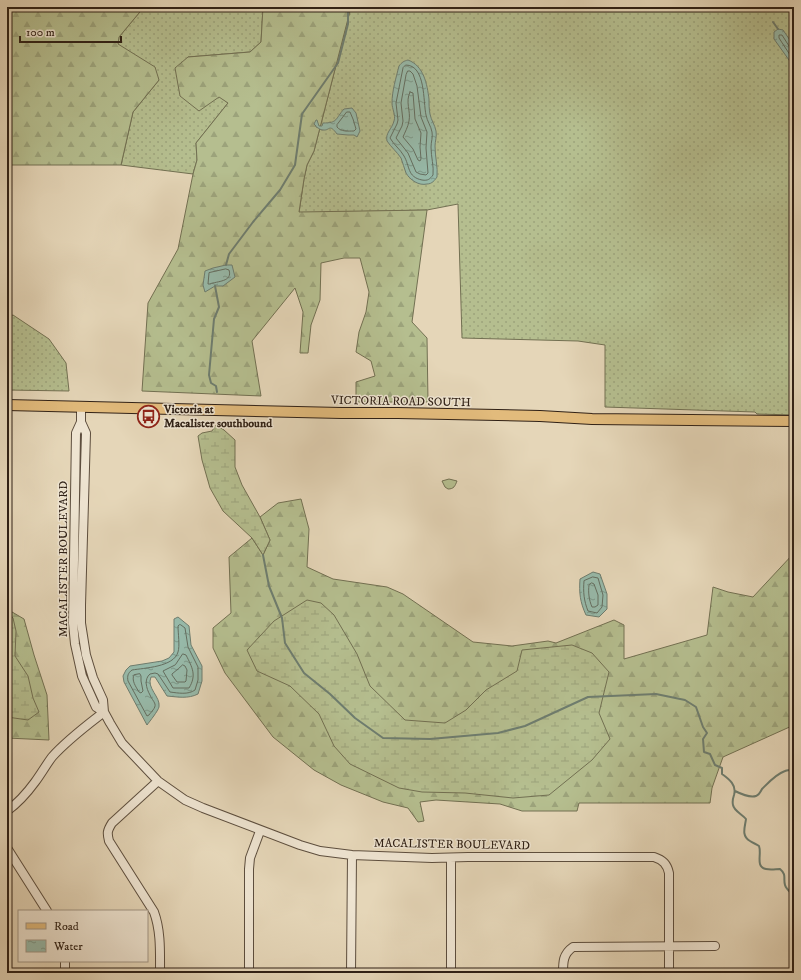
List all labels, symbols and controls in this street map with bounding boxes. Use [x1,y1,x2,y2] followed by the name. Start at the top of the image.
[20,18,121,44] scale bar
[26,25,55,40] text: 100 m
[330,393,471,410] street label: VICTORIA ROAD SOUTH
[163,402,273,431] place label: Victoria at Macalister southbound
[135,403,161,429] bus stop icon: Victoria at Macalister southbound
[56,481,71,637] street label: MACALISTER BOULEVARD
[374,836,530,853] street label: MACALISTER BOULEVARD
[18,910,148,962] legend
[54,919,79,934] text: Road
[53,939,83,954] text: Water

